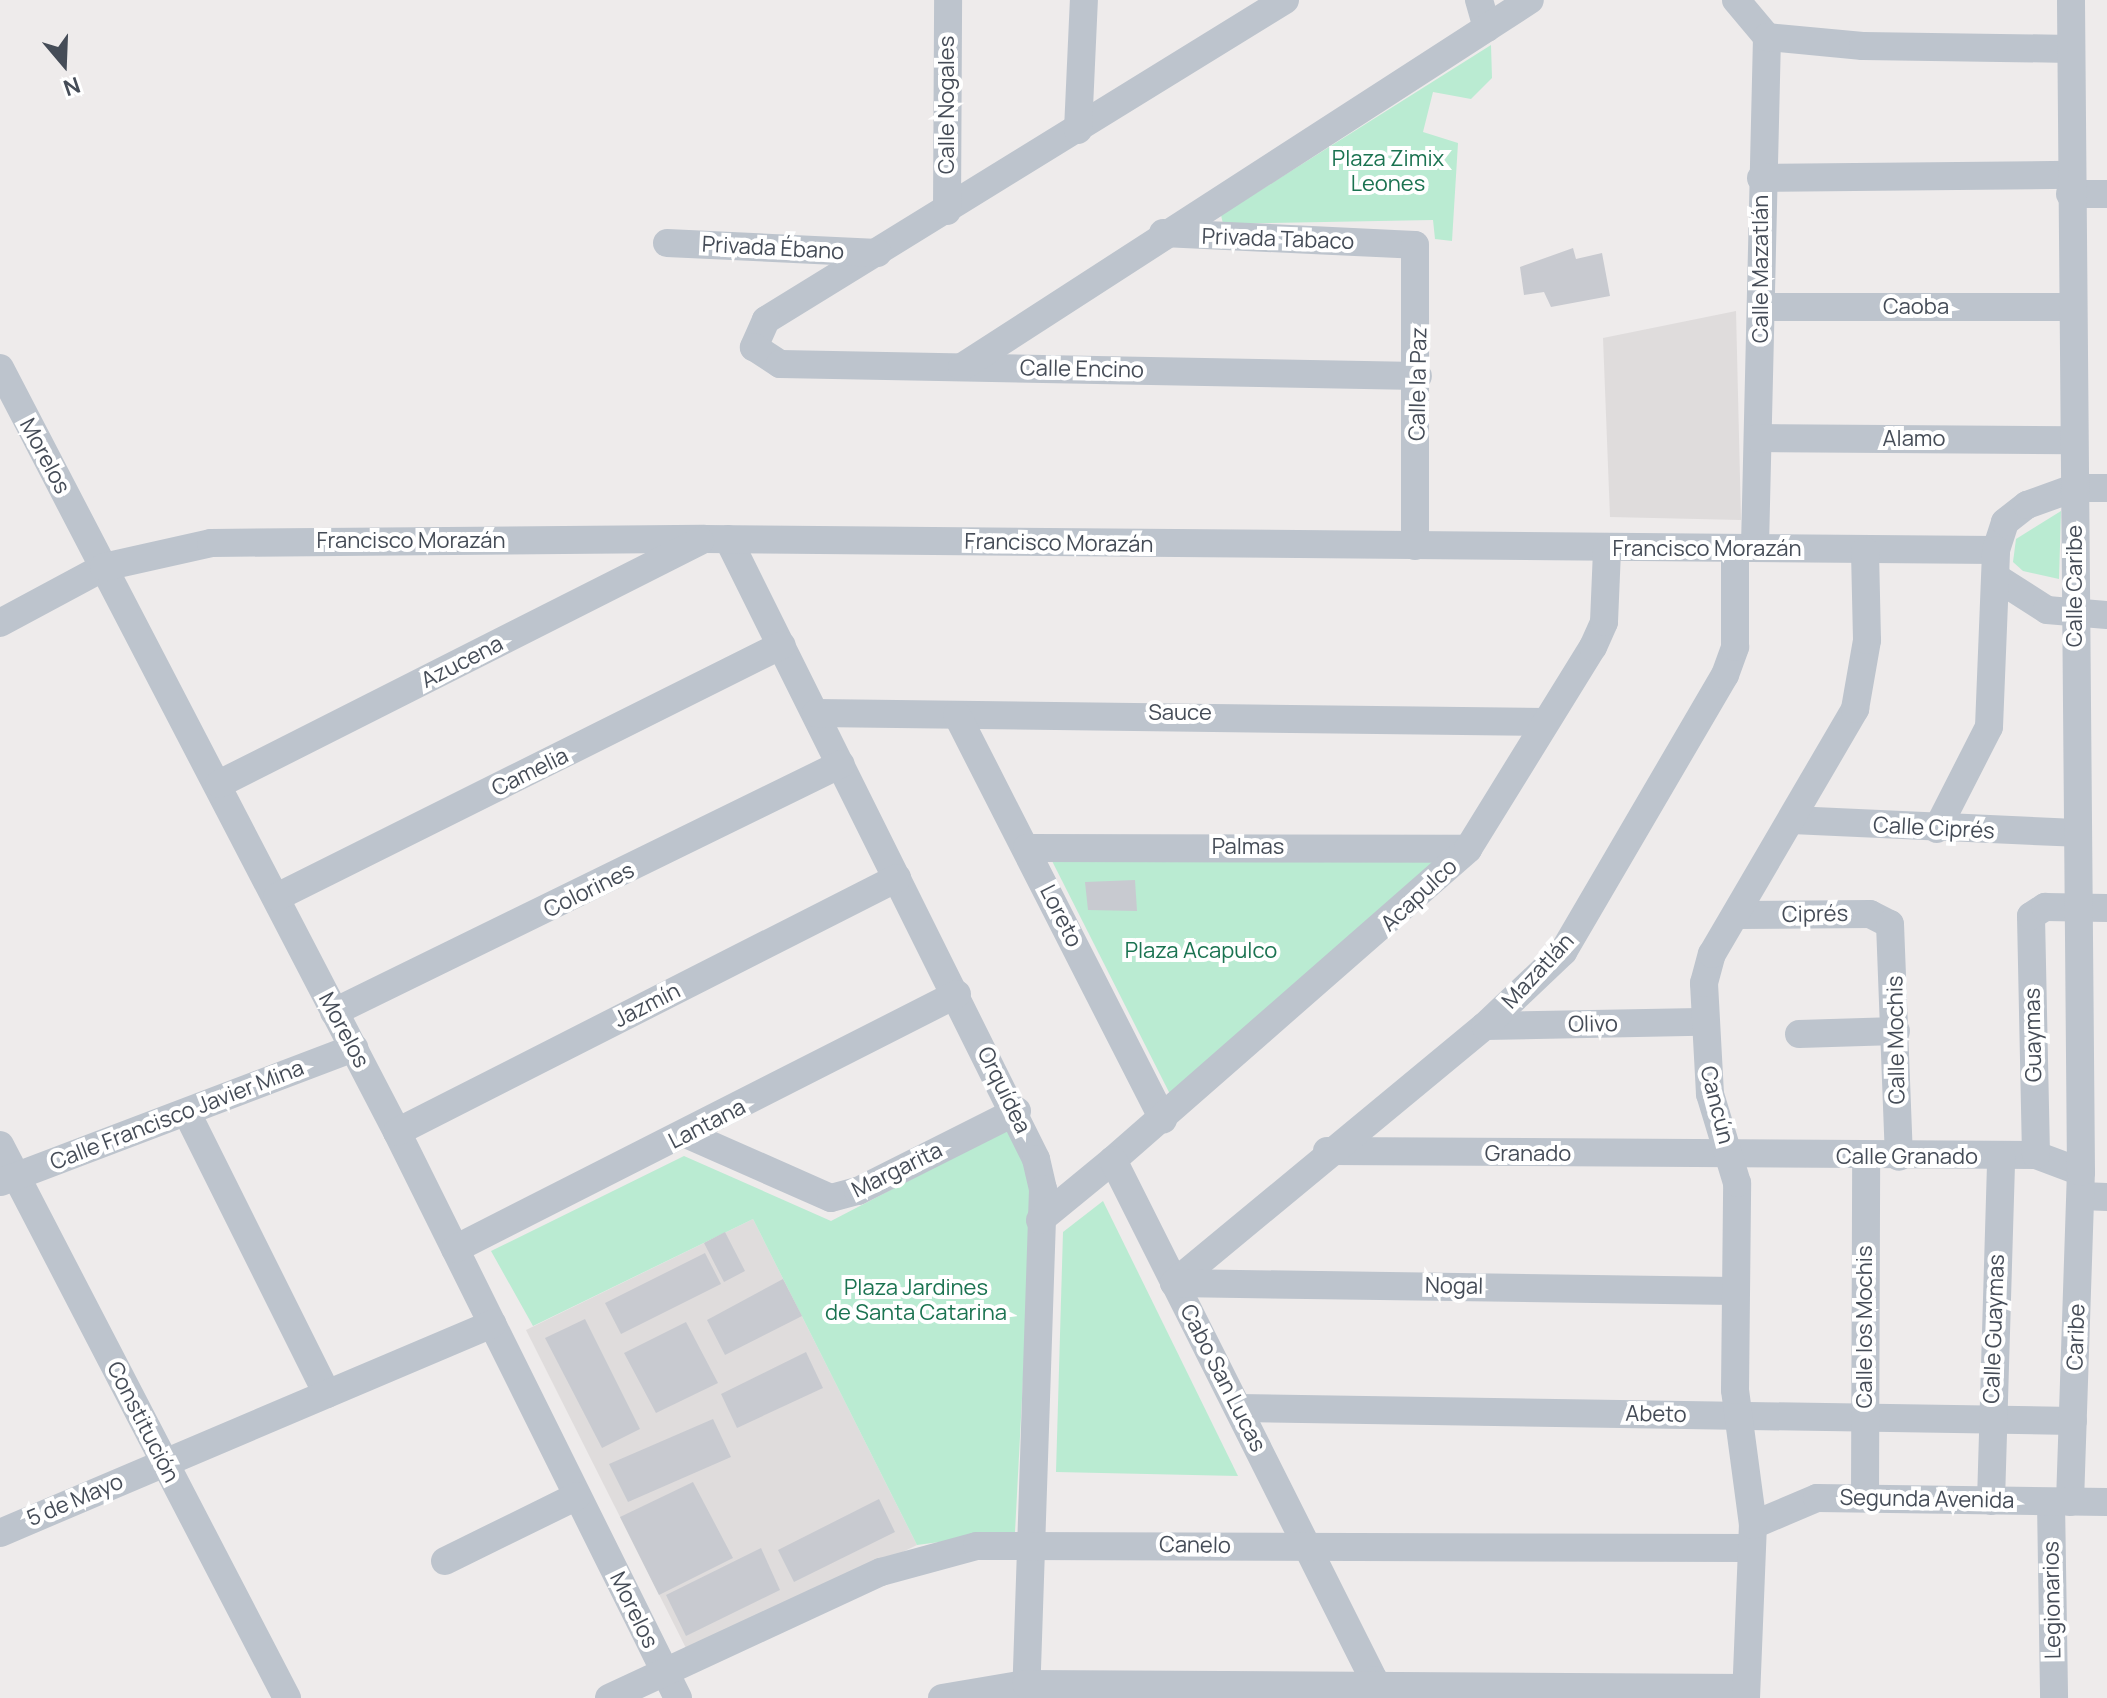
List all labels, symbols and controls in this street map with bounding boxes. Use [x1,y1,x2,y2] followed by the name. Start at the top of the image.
[24,24,104,104] north arrow
[934,36,960,174] street label: Calle Nogales
[59,70,84,103] text: N
[1332,145,1444,196] park label: Plaza Zimix Leones
[1748,195,1774,343] street label: Calle Mazatlán
[1201,223,1355,255] street label: Privada Tabaco
[701,231,845,265] street label: Privada Ébano
[1883,294,1949,320] street label: Caoba
[1404,327,1432,441] street label: Calle la Paz
[1020,355,1144,383] street label: Calle Encino
[14,414,76,498] street label: Morelos
[1883,426,1945,452] street label: Alamo
[2062,525,2088,647] street label: Calle Caribe
[316,528,506,554] street label: Francisco Morazán
[964,528,1154,558] street label: Francisco Morazán
[1612,536,1802,562] street label: Francisco Morazán
[417,630,507,694] street label: Azucena
[1148,700,1212,726] street label: Sauce
[487,742,573,802] street label: Camelia
[1873,812,1995,844] street label: Calle Ciprés
[1212,834,1284,860] street label: Palmas
[1375,853,1463,937] street label: Acapulco
[539,857,639,923] street label: Colorines
[1034,881,1088,951] street label: Loreto
[1782,900,1848,928] street label: Ciprés
[1497,928,1579,1014] street label: Mazatlán
[1125,938,1277,964] park label: Plaza Acapulco
[1882,975,1910,1105] street label: Calle Mochis
[609,977,685,1033] street label: Jazmín
[313,988,375,1072] street label: Morelos
[2019,988,2047,1082] street label: Guaymas
[1568,1010,1618,1038] street label: Olivo
[972,1042,1036,1138] street label: Orquídea
[46,1054,308,1176] street label: Calle Francisco Javier Mina
[1695,1063,1739,1147] street label: Cancún
[664,1093,750,1155] street label: Lantana
[847,1137,947,1203] street label: Margarita
[1485,1141,1571,1167] street label: Granado
[1836,1144,1978,1170] street label: Calle Granado
[1852,1246,1878,1408] street label: Calle los Mochis
[1978,1254,2010,1404] street label: Calle Guaymas
[1425,1272,1483,1300] street label: Nogal
[825,1274,1007,1326] park label: Plaza Jardines de Santa Catarina
[1175,1300,1271,1456] street label: Cabo San Lucas
[2062,1303,2090,1371] street label: Caribe
[101,1357,185,1487] street label: Constitución
[1625,1400,1687,1428] street label: Abeto
[23,1468,127,1532] street label: 5 de Mayo
[1839,1484,2015,1514] street label: Segunda Avenida
[1159,1531,1231,1559] street label: Canelo
[2038,1541,2066,1659] street label: Legionarios
[604,1568,664,1652] street label: Morelos

